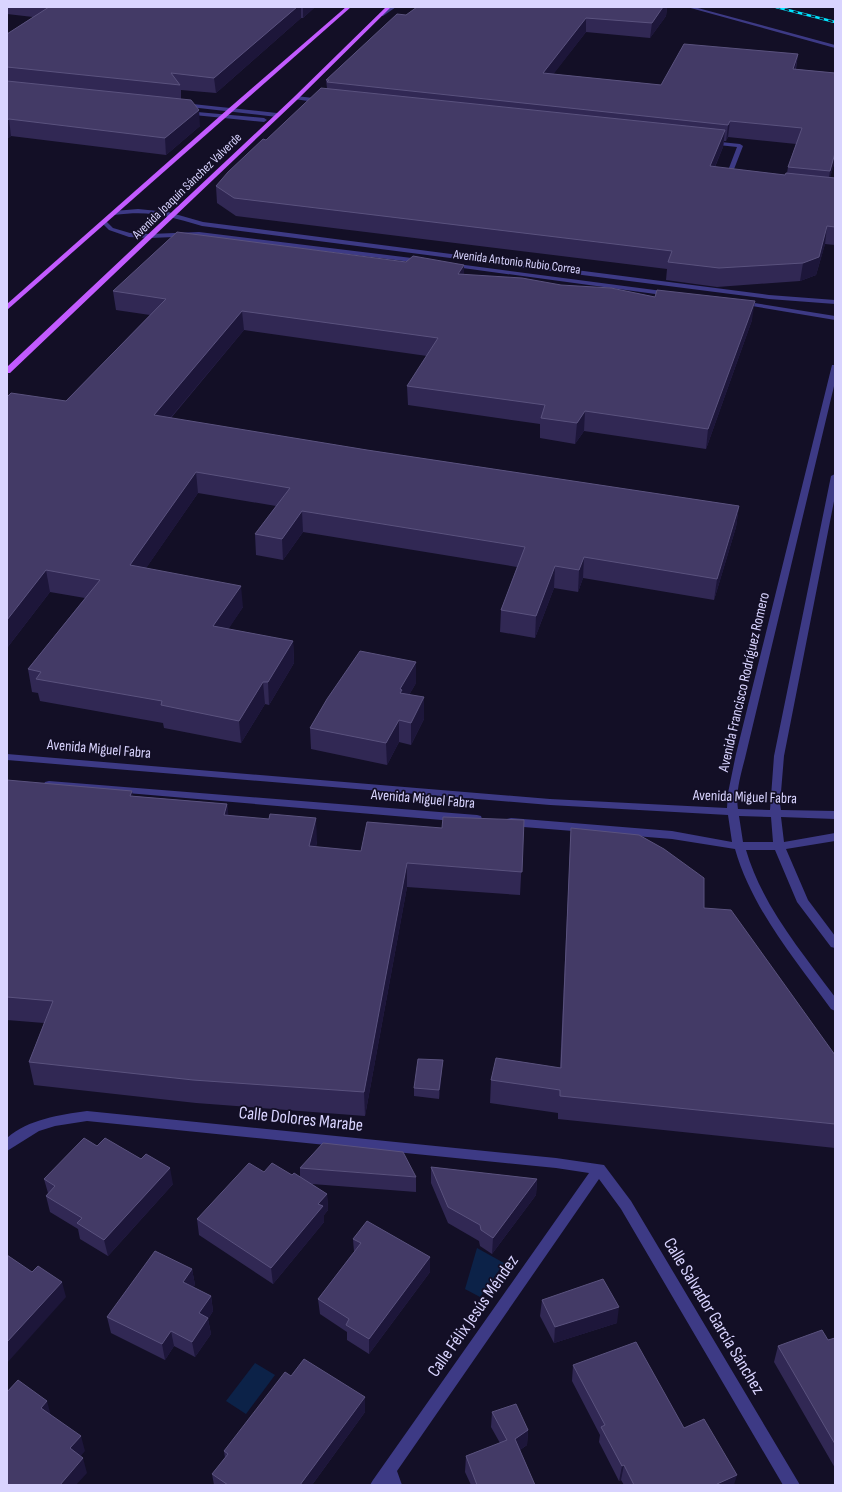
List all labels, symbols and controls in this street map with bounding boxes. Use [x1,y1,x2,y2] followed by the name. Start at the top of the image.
[128,130,245,243] street label: Avenida Joaquín Sánchez Valverde
[452,246,581,278] street label: Avenida Antonio Rubio Correa
[714,590,774,775] street label: Avenida Francisco Rodríguez Romero
[45,735,152,763] street label: Avenida Miguel Fabra
[369,785,476,813] street label: Avenida Miguel Fabra
[692,786,798,808] street label: Avenida Miguel Fabra
[238,1102,364,1136] street label: Calle Dolores Marabe
[659,1234,769,1398] street label: Calle Salvador García Sánchez
[423,1251,523,1381] street label: Calle Félix Jesús Méndez

